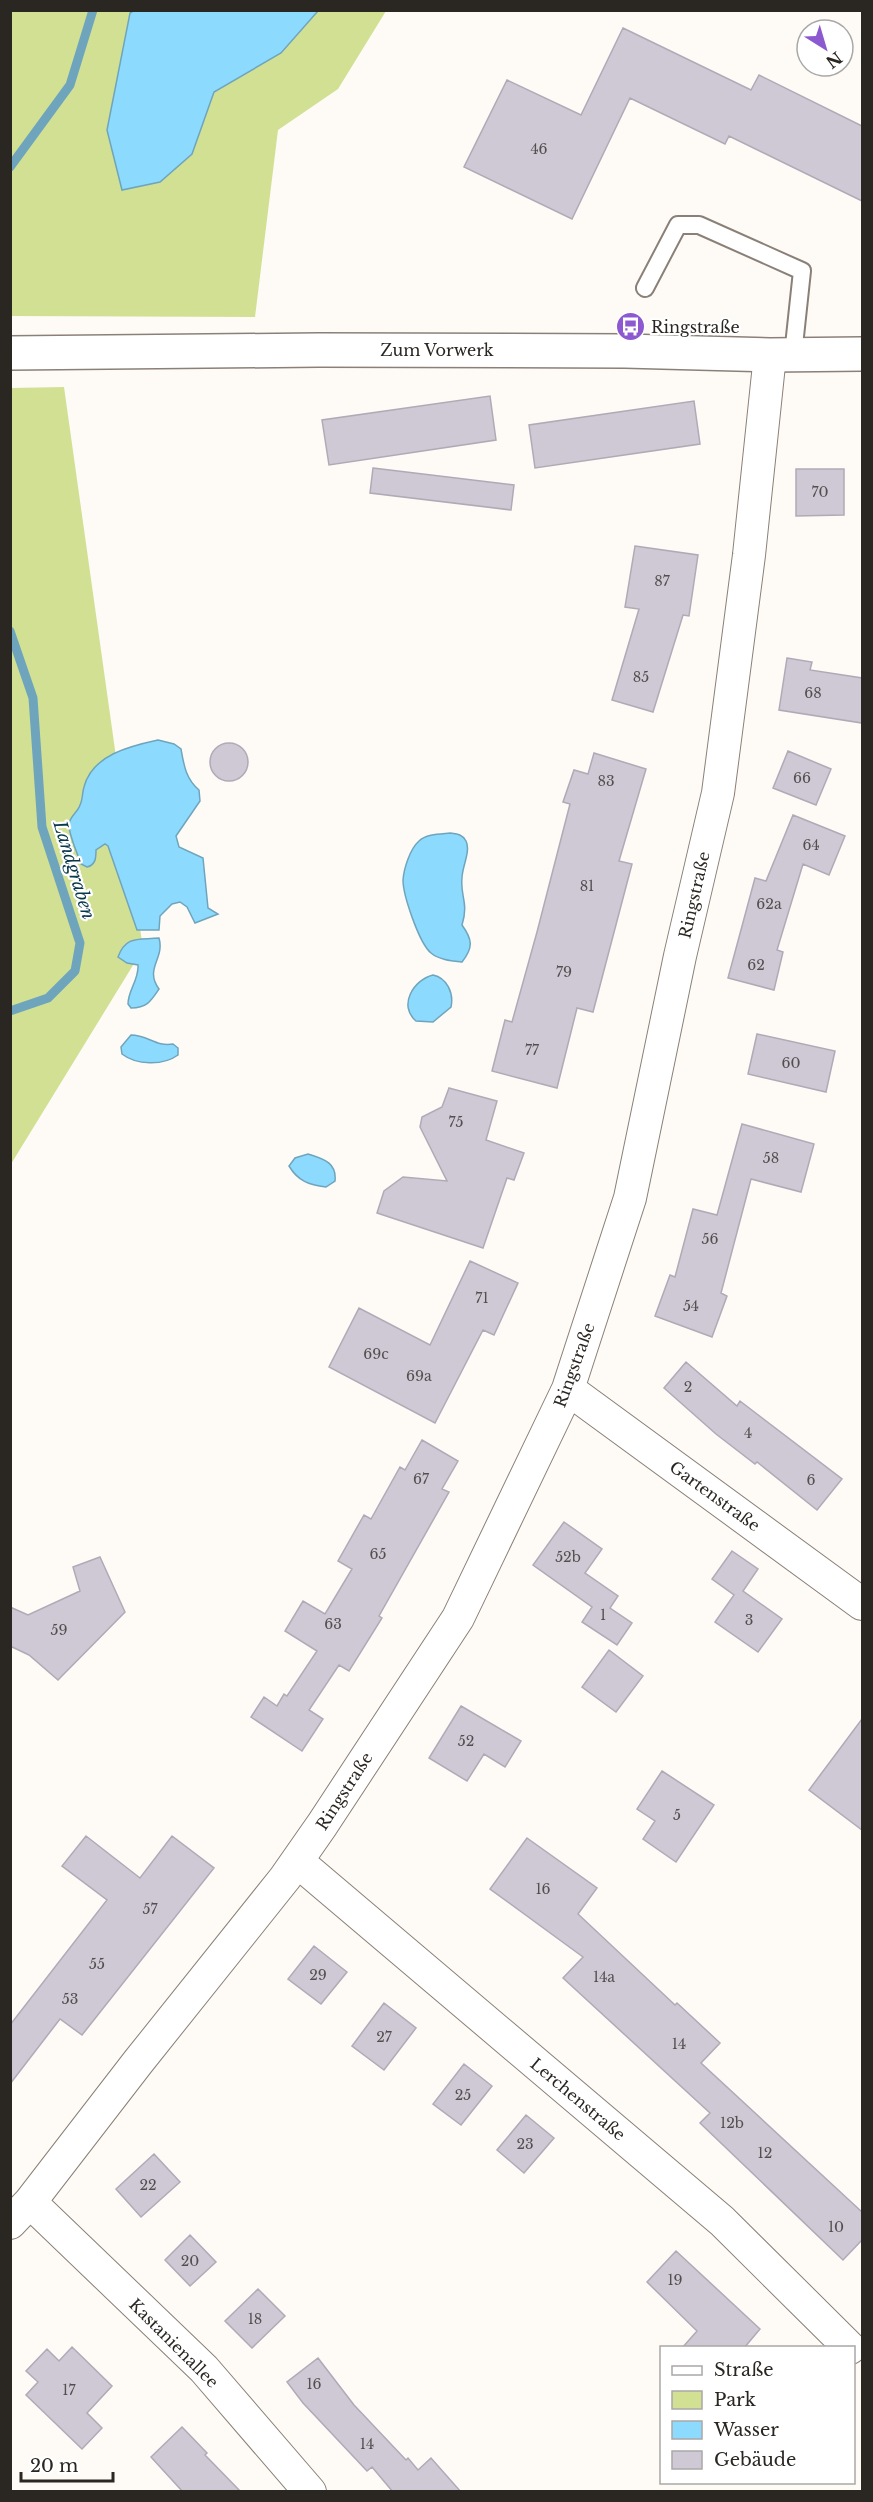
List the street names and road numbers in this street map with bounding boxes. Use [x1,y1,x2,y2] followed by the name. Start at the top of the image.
[380,340,494,360] street label: Zum Vorwerk
[674,850,714,940] street label: Ringstraße
[549,1320,599,1410] street label: Ringstraße
[666,1457,764,1535] street label: Gartenstraße
[311,1748,377,1834] street label: Ringstraße
[526,2053,630,2145] street label: Lerchenstraße
[125,2294,223,2392] street label: Kastanienallee

